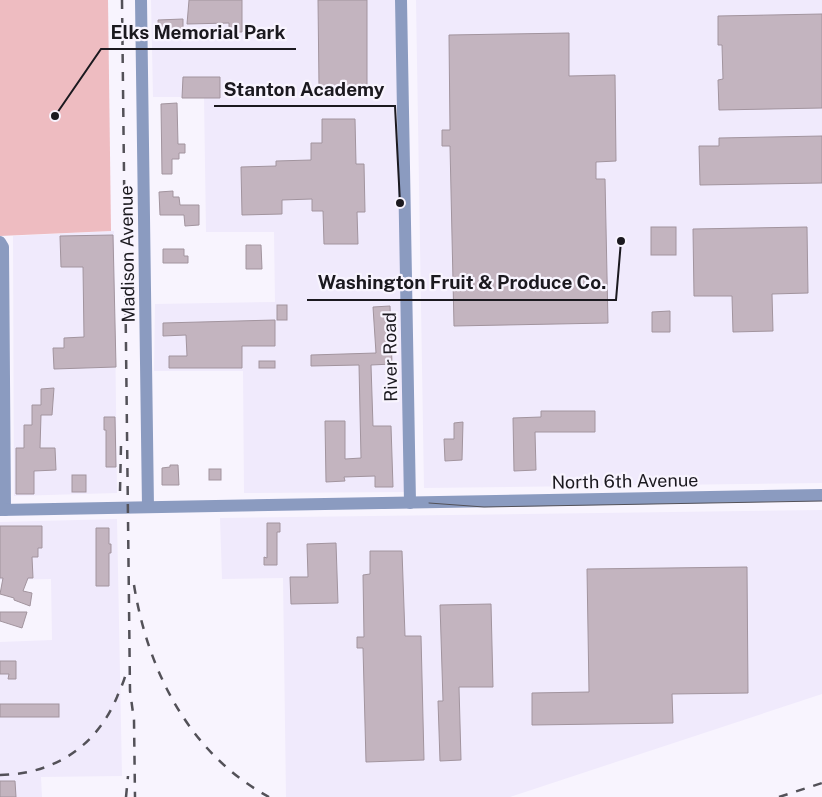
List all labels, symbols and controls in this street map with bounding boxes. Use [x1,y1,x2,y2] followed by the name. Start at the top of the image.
[101,15,296,49] callout: Elks Memorial Park
[111,21,285,43] text: Elks Memorial Park
[214,72,395,106] callout: Stanton Academy
[224,78,385,100] text: Stanton Academy
[115,185,139,323] street label: Madison Avenue
[307,266,616,300] callout: Washington Fruit & Produce Co.
[318,271,606,293] text: Washington Fruit & Produce Co.
[379,312,401,402] street label: River Road
[551,469,699,493] street label: North 6th Avenue

